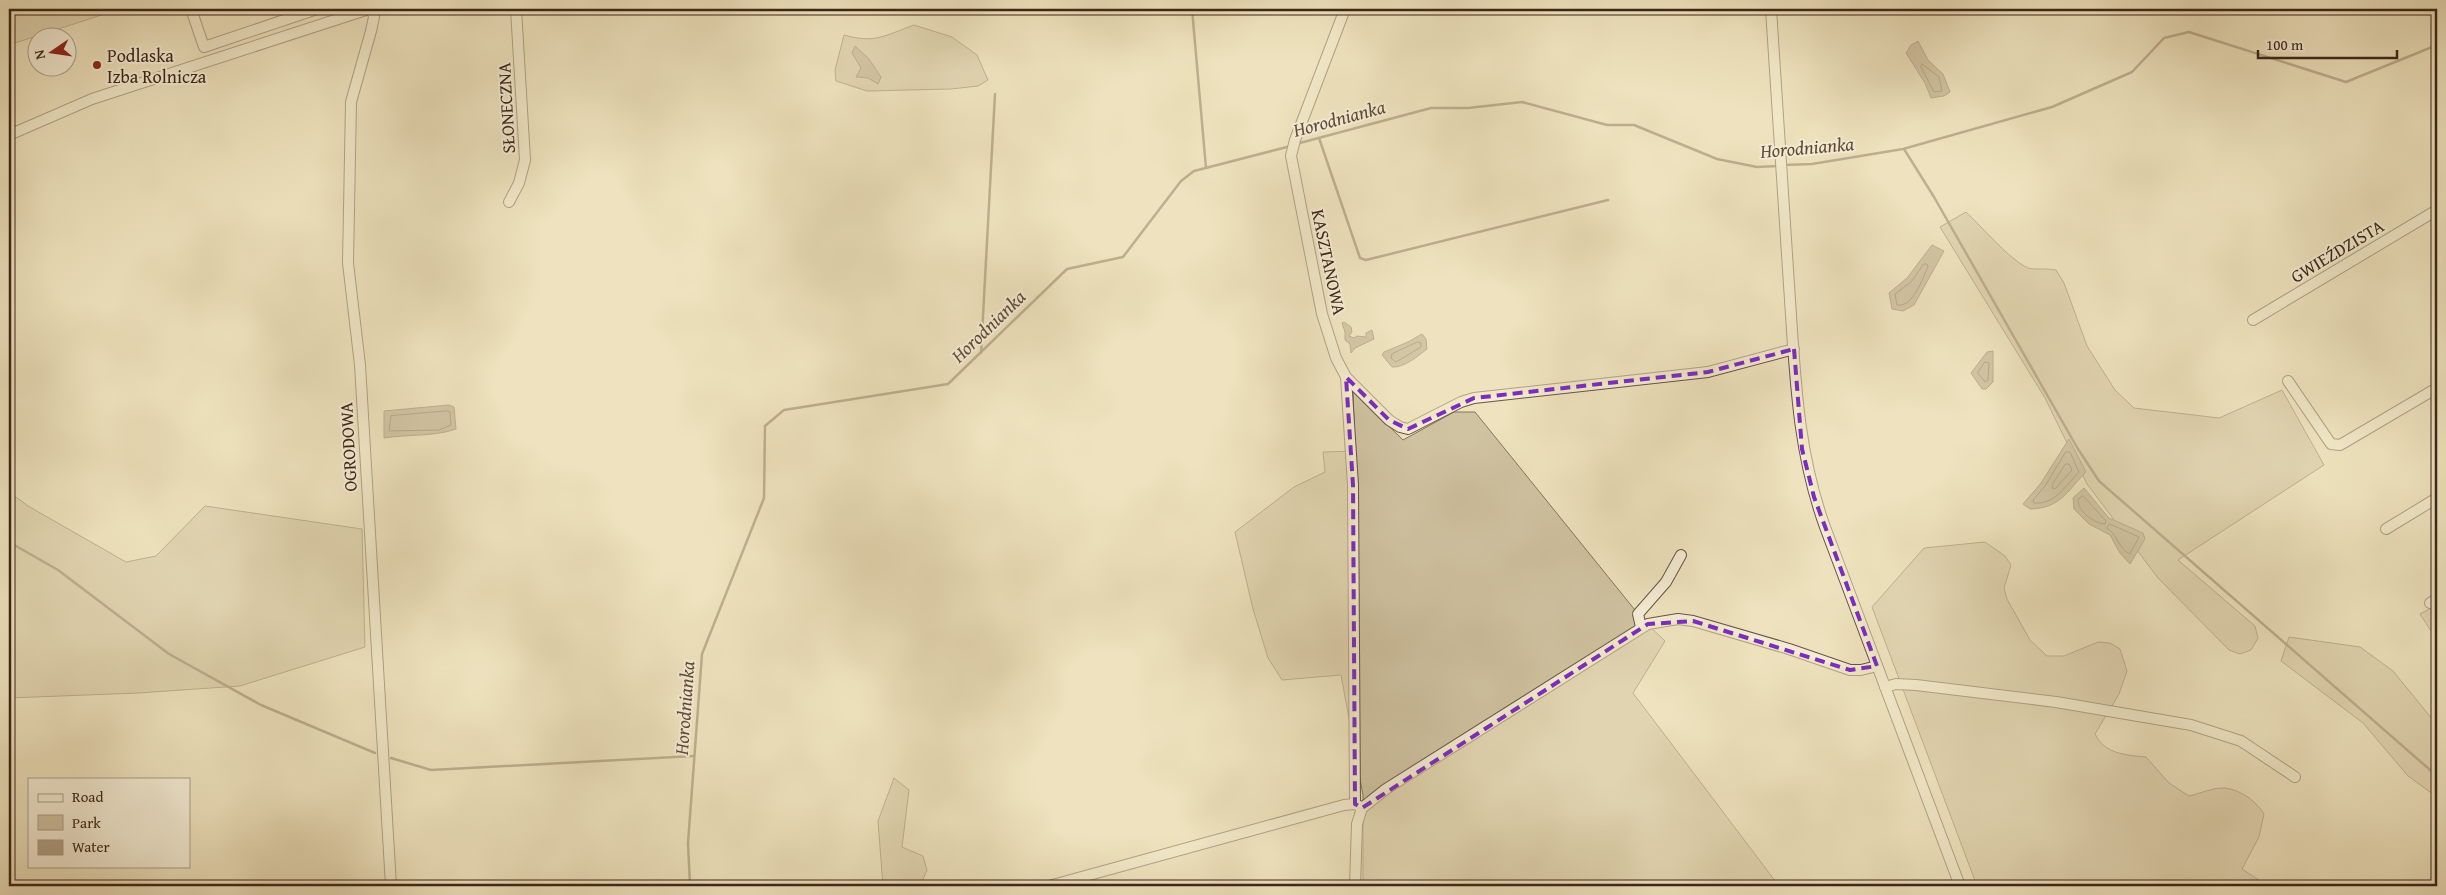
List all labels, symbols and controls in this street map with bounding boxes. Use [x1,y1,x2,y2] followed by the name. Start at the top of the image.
[28,28,78,78] north arrow
[2258,28,2397,60] scale bar
[2266,34,2304,55] text: 100 m
[107,42,207,90] place label: Podlaska Izba Rolnicza
[28,47,50,62] text: N
[91,59,103,71] marker: Podlaska Izba Rolnicza
[490,62,522,154] street label: SŁONECZNA
[1289,92,1388,144] water label: Horodnianka
[1758,129,1855,165] water label: Horodnianka
[1305,207,1353,317] street label: KASZTANOWA
[2285,212,2389,290] street label: GWIEŹDZISTA
[944,283,1032,370] water label: Horodnianka
[332,402,364,492] street label: OGRODOWA
[667,660,701,757] water label: Horodnianka
[28,778,190,868] legend
[72,786,103,807] text: Road
[72,812,101,833] text: Park
[72,836,110,857] text: Water

